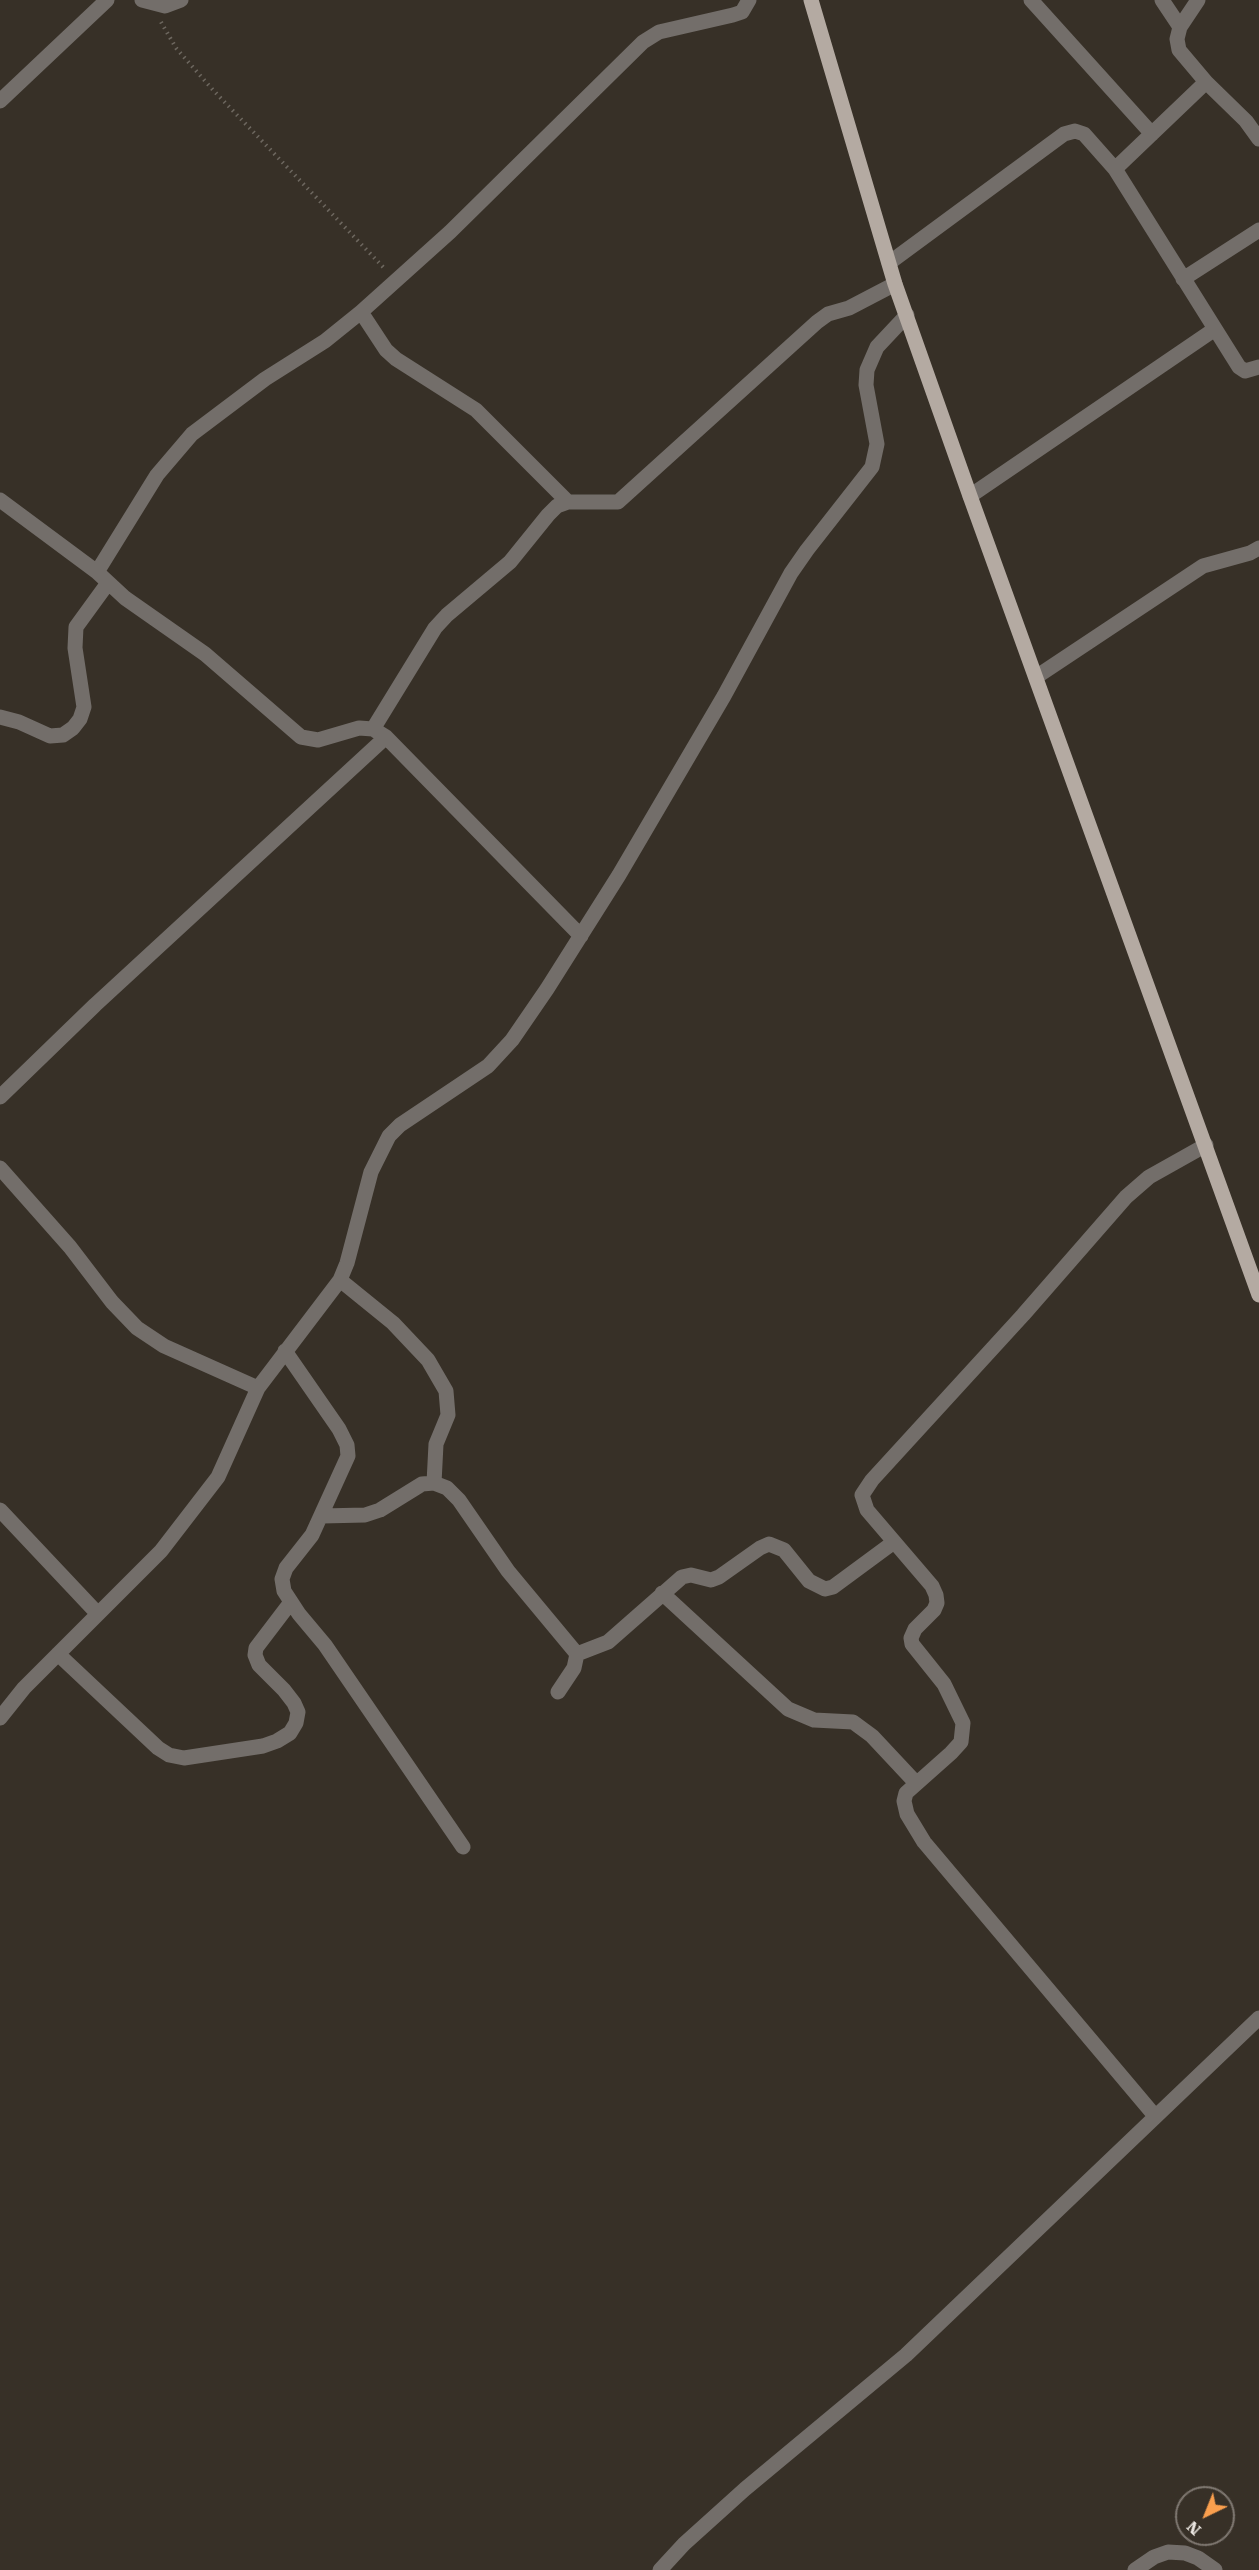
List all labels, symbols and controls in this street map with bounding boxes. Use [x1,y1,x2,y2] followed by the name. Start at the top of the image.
[1175,2486,1235,2546] north arrow
[1183,2517,1205,2539] text: N

